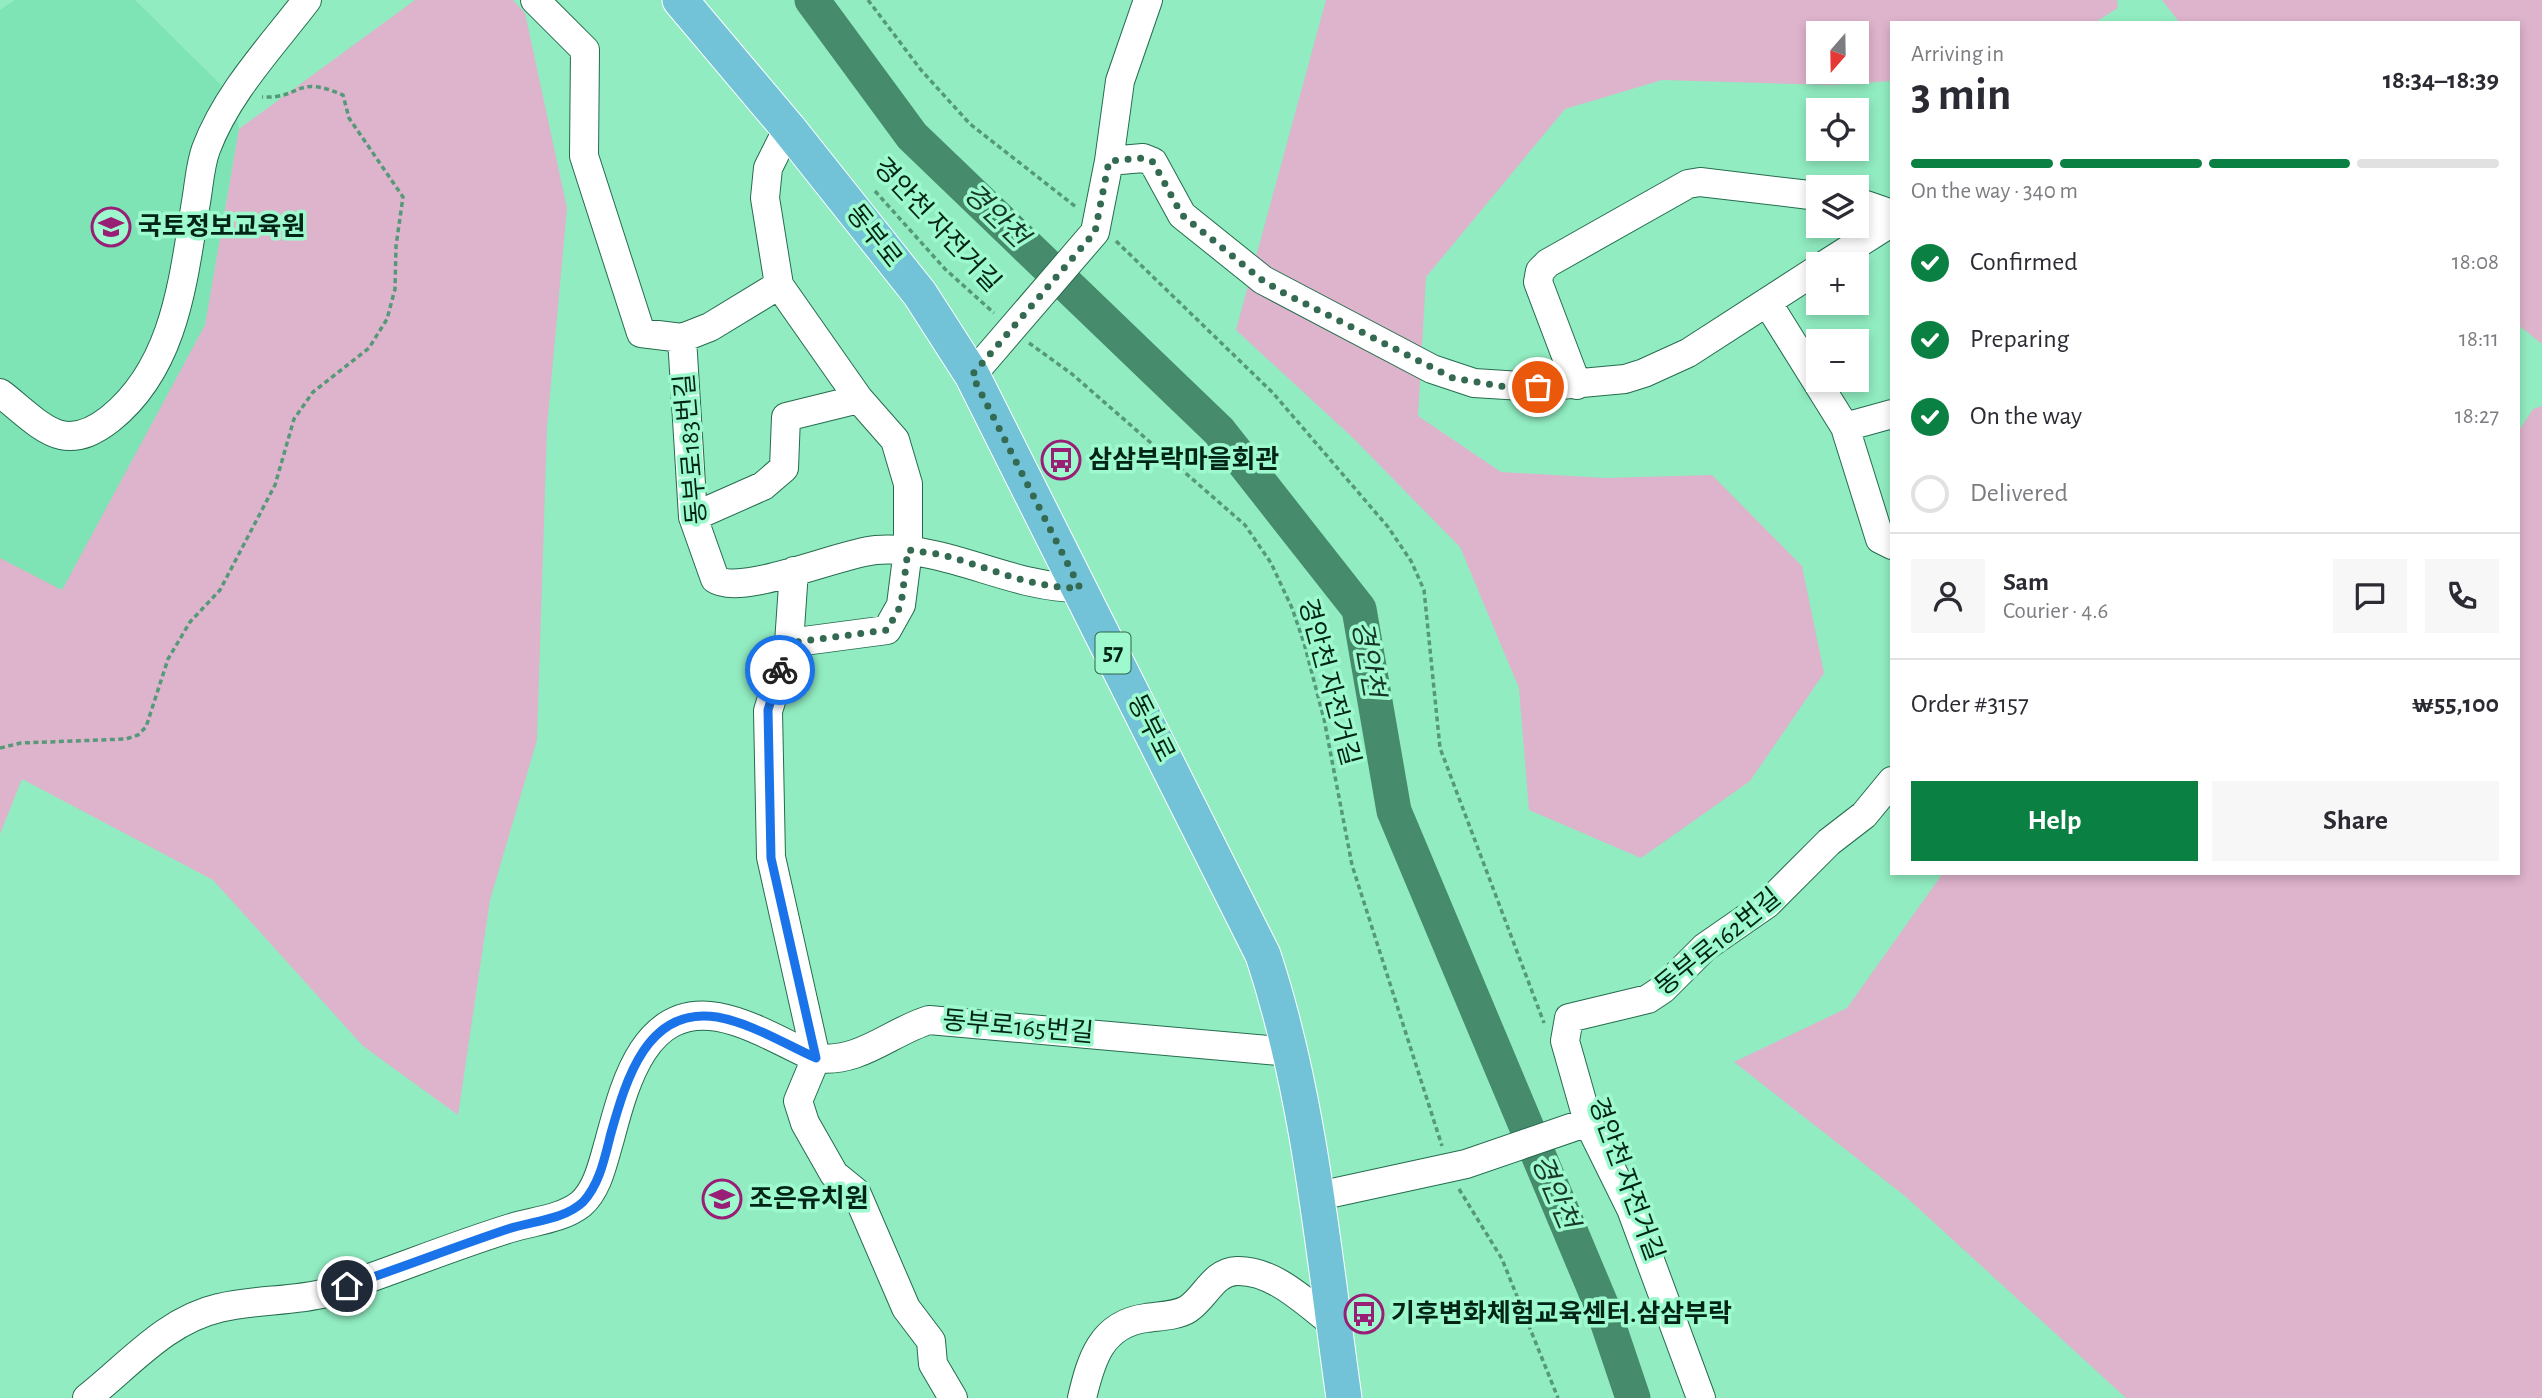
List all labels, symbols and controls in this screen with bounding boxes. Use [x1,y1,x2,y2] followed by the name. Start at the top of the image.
[1806,21,1869,84] north arrow
[1806,21,1869,392] map controls
[1911,43,2004,66] text: Arriving in
[2383,67,2499,93] text: 18:34–18:39
[1911,72,2011,118] text: 3 min
[1806,98,1869,161] button: locate
[869,153,1006,297] street label: 경안천 자전거길
[1806,175,1869,238] button: layers
[957,178,1036,255] water label: 경안천
[1911,180,2078,203] text: On the way · 340 m
[842,200,906,272] street label: 동부로
[90,206,132,248] school or university icon: 국토정보교육원
[138,213,305,240] place label: 국토정보교육원
[1911,244,1949,282] icon: check
[1970,249,2078,275] text: Confirmed
[2452,251,2499,274] text: 18:08
[1806,252,1869,315] button: +
[1911,321,1949,359] icon: check
[1970,326,2069,352] text: Preparing
[2459,328,2499,351] text: 18:11
[1806,329,1869,392] button: −
[1508,357,1568,417] pin
[1519,368,1557,406] icon: bag
[670,372,711,526] street label: 동부로183번길
[1911,398,1949,436] icon: check
[1970,403,2082,429] text: On the way
[2455,405,2499,428] text: 18:27
[1040,439,1082,481] bus stop icon: 삼삼부락마을회관
[1088,445,1279,473] place label: 삼삼부락마을회관
[1970,480,2068,506] text: Delivered
[1911,559,1985,633] button: person
[2333,559,2407,633] button: chat
[2425,559,2499,633] button: phone
[2003,569,2049,595] text: Sam
[1294,595,1365,768] street label: 경안천 자전거길
[2003,600,2108,623] text: Courier · 4.6
[1347,618,1390,703] water label: 경안천
[1096,632,1130,674] road number: 57
[745,635,815,705] courier
[761,651,799,689] icon: bike
[1123,690,1179,766] street label: 동부로
[1911,691,2029,717] text: Order #3157
[2412,691,2499,717] text: ₩55,100
[1911,781,2198,861] button: Help
[2212,781,2499,861] button: Share
[1650,883,1785,1000] street label: 동부로162번길
[941,1006,1095,1047] street label: 동부로165번길
[1584,1094,1669,1264] street label: 경안천 자전거길
[1526,1150,1585,1236] water label: 경안천
[701,1178,743,1220] school or university icon: 조은유치원
[749,1184,869,1212] place label: 조은유치원
[317,1256,377,1316] pin
[328,1267,366,1305] icon: home
[1343,1293,1385,1335] bus stop icon: 기후변화체험교육센터.삼삼부락
[1391,1299,1732,1327] place label: 기후변화체험교육센터.삼삼부락

